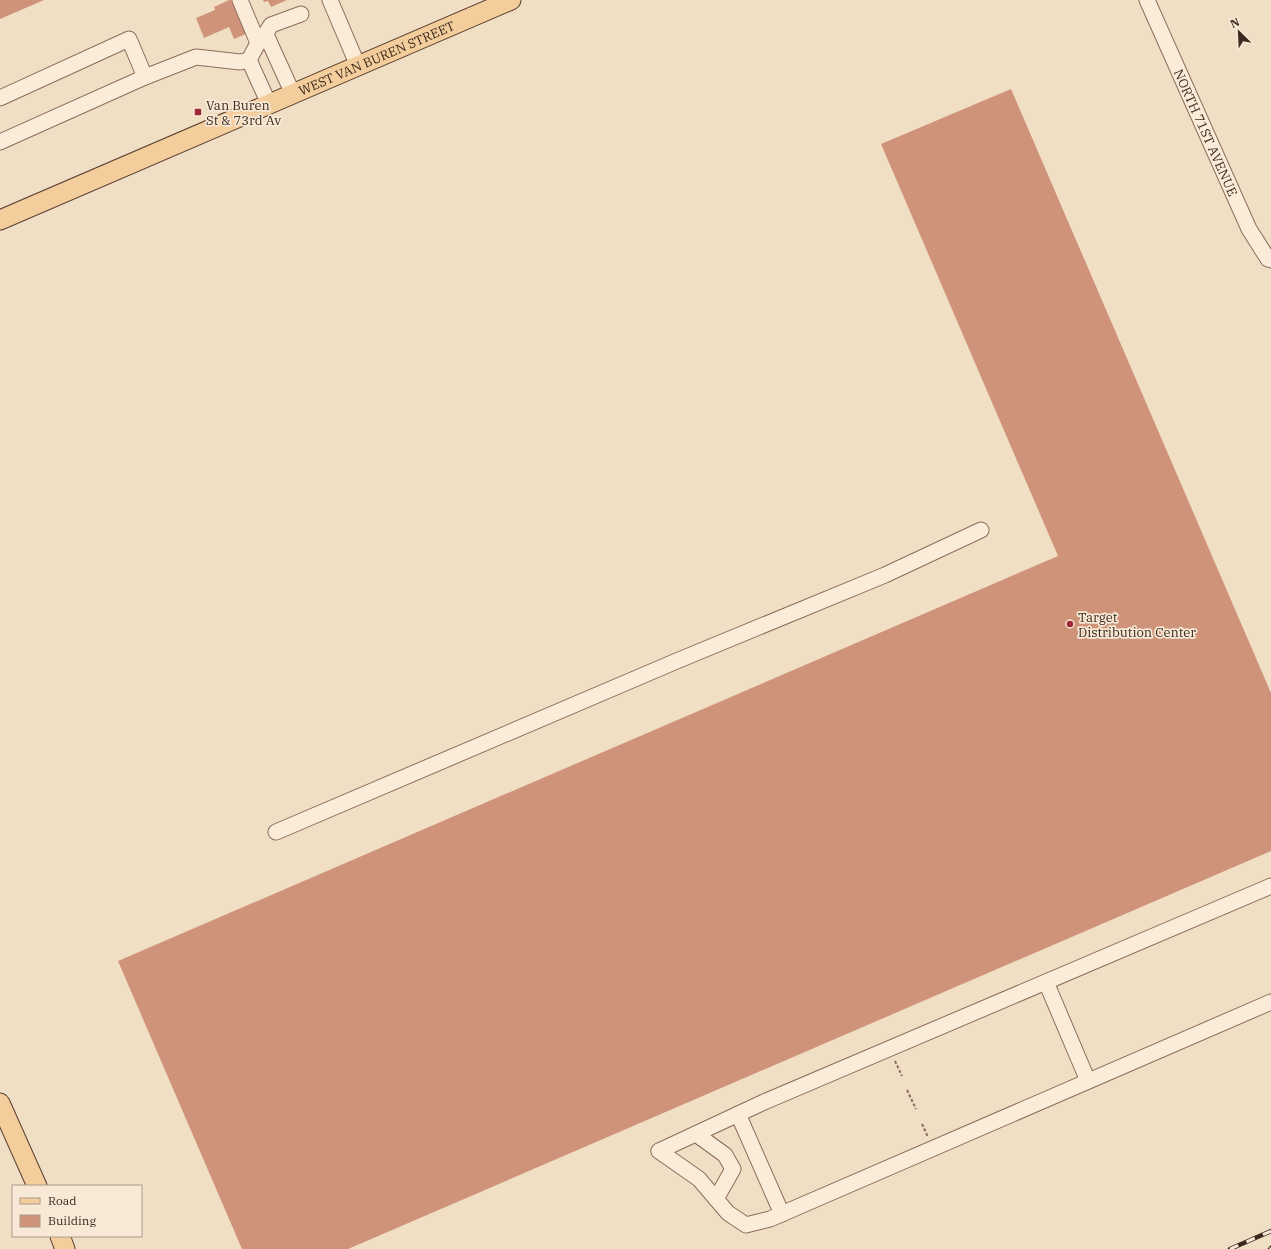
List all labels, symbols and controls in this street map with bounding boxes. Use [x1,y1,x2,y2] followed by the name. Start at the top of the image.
[1219,12,1259,52] north arrow
[1228,15,1242,31] text: N
[296,17,458,99] street label: WEST VAN BUREN STREET
[1170,66,1241,199] street label: NORTH 71ST AVENUE
[206,97,281,129] place label: Van Buren St & 73rd Av
[193,107,203,117] marker: Van Buren St & 73rd Av
[1078,609,1196,641] place label: Target Distribution Center
[1065,619,1075,629] marker: Target Distribution Center
[12,1185,142,1237] legend
[48,1193,77,1208] text: Road
[48,1213,96,1228] text: Building

